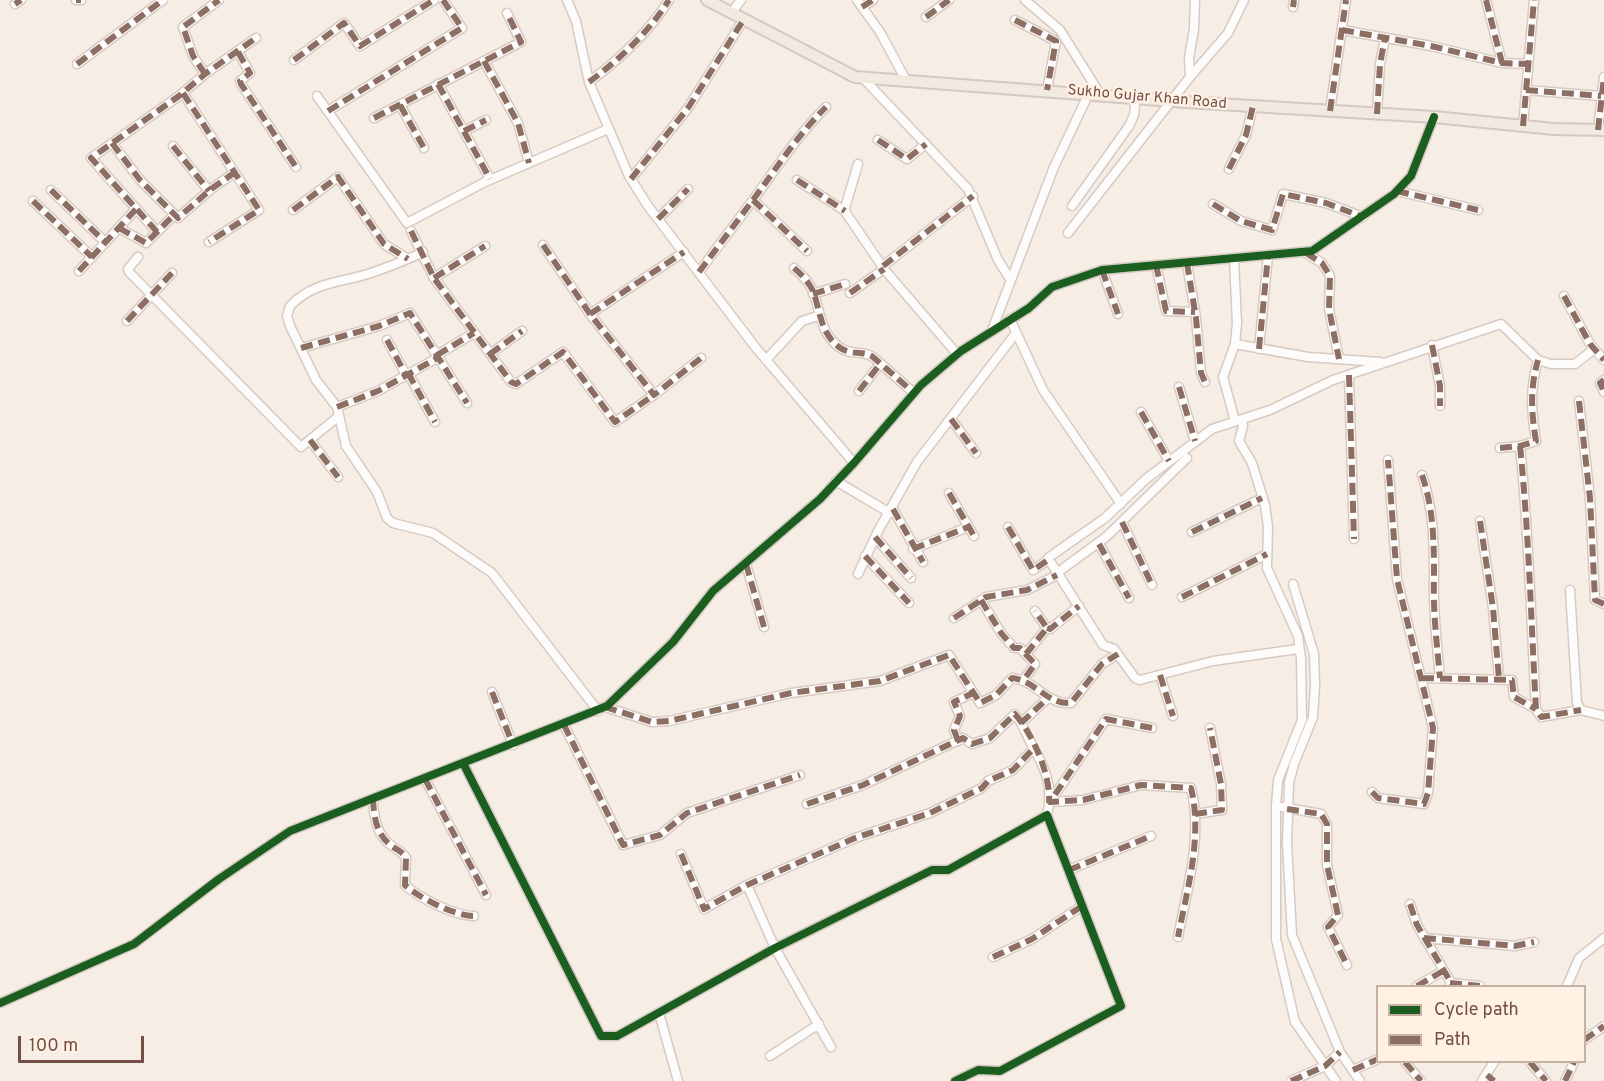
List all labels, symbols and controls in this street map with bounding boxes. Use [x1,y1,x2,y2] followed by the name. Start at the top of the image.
[1067,82,1227,114] street label: Sukho Gujar Khan Road
[1376,985,1586,1063] legend
[1434,999,1519,1022] text: Cycle path
[21,1024,147,1062] scale bar
[1434,1029,1471,1052] text: Path
[29,1035,78,1058] text: 100 m

